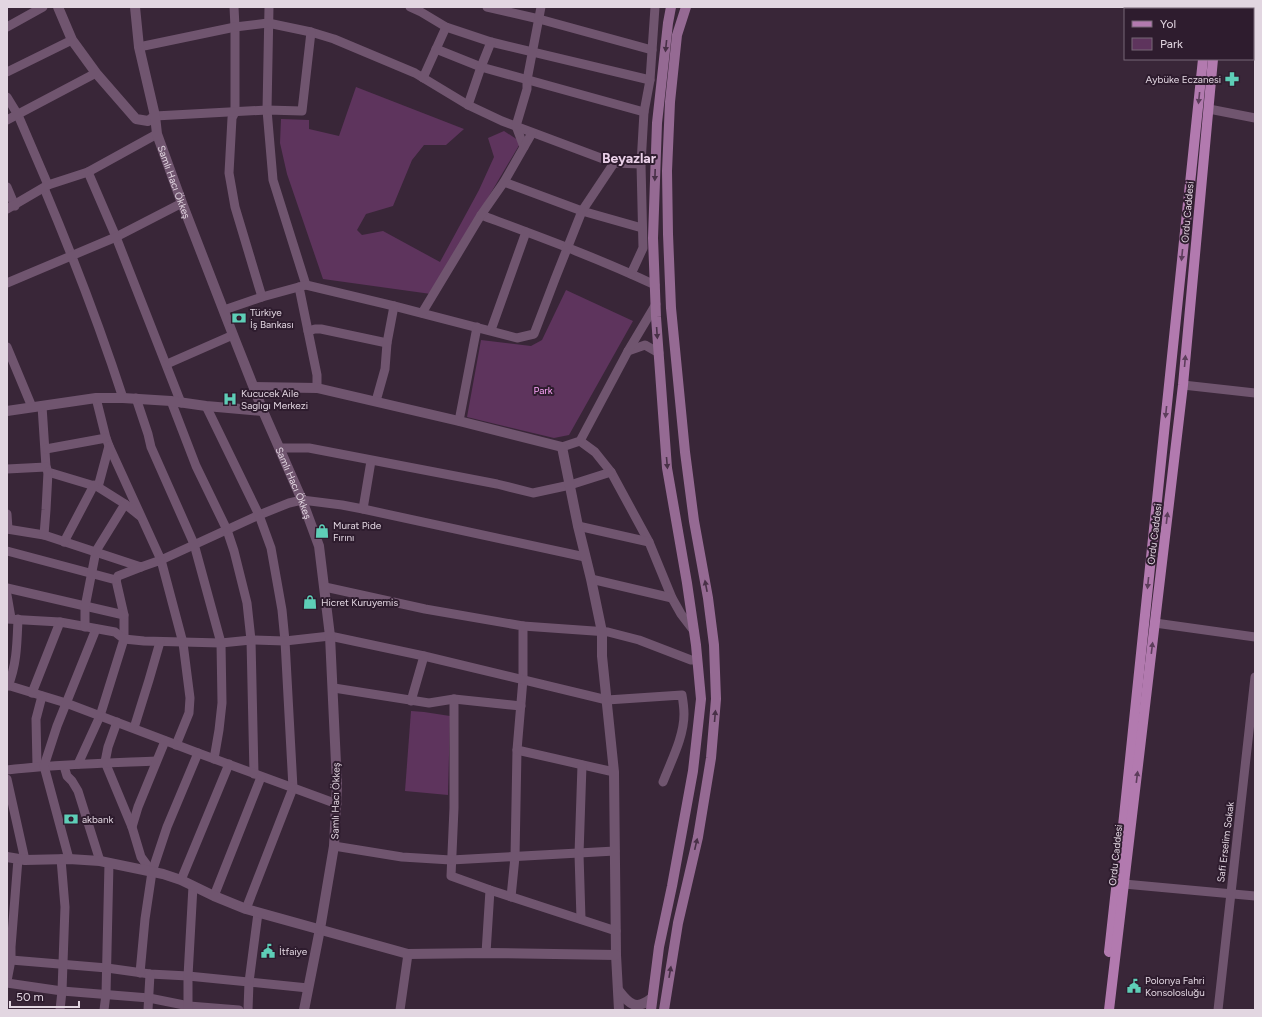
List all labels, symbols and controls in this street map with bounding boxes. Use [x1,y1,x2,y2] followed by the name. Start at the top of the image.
[1124,8,1254,60] legend
[1160,17,1176,31] text: Yol
[1160,37,1183,51] text: Park
[662,39,669,52] one-way arrow
[1224,71,1240,87] pharmacy icon: Aybüke Eczanesi
[1146,73,1221,86] place label: Aybüke Eczanesi
[1195,92,1202,104] one-way arrow
[155,143,193,221] street label: Samlı Hacı Ökkeş
[602,150,657,167] district label: Beyazlar
[652,169,658,182] one-way arrow
[1178,181,1197,243] street label: Ordu Caddesi
[1179,249,1186,261] one-way arrow
[250,306,294,331] place label: Türkiye İş Bankası
[231,310,247,326] bank icon: Türkiye İş Bankası
[654,327,661,339] one-way arrow
[1182,355,1188,367] one-way arrow
[533,384,553,397] park label: Park
[241,387,308,412] place label: Kucucek Aile Saglıgı Merkezi
[222,391,238,407] hospital icon: Kucucek Aile Saglıgı Merkezi
[1163,406,1169,418] one-way arrow
[273,445,315,521] street label: Samlı Hacı Ökkeş
[663,456,670,469] one-way arrow
[1144,503,1165,565] street label: Ordu Caddesi
[1164,512,1171,525] one-way arrow
[333,519,382,544] place label: Murat Pide Fırını
[314,523,330,539] shop icon: Murat Pide Fırını
[1145,577,1152,589] one-way arrow
[703,580,709,592] one-way arrow
[302,594,318,610] shop icon: Hicret Kuruyemis
[321,596,398,609] place label: Hicret Kuruyemis
[1149,642,1156,654] one-way arrow
[711,710,718,722] one-way arrow
[328,762,343,840] street label: Samlı Hacı Ökkeş
[1133,771,1140,783] one-way arrow
[1214,801,1237,883] street label: Safi Erselim Sokak
[63,811,79,827] bank icon: akbank
[82,813,113,826] place label: akbank
[1106,824,1125,886] street label: Ordu Caddesi
[694,838,700,850] one-way arrow
[260,943,276,959] public building icon: İtfaiye
[279,945,308,958] place label: İtfaiye
[667,965,673,978] one-way arrow
[1145,974,1205,999] place label: Polonya Fahri Konsolosluğu
[1126,978,1142,994] public building icon: Polonya Fahri Konsolosluğu
[10,983,79,1009] scale bar
[16,990,44,1004] text: 50 m

